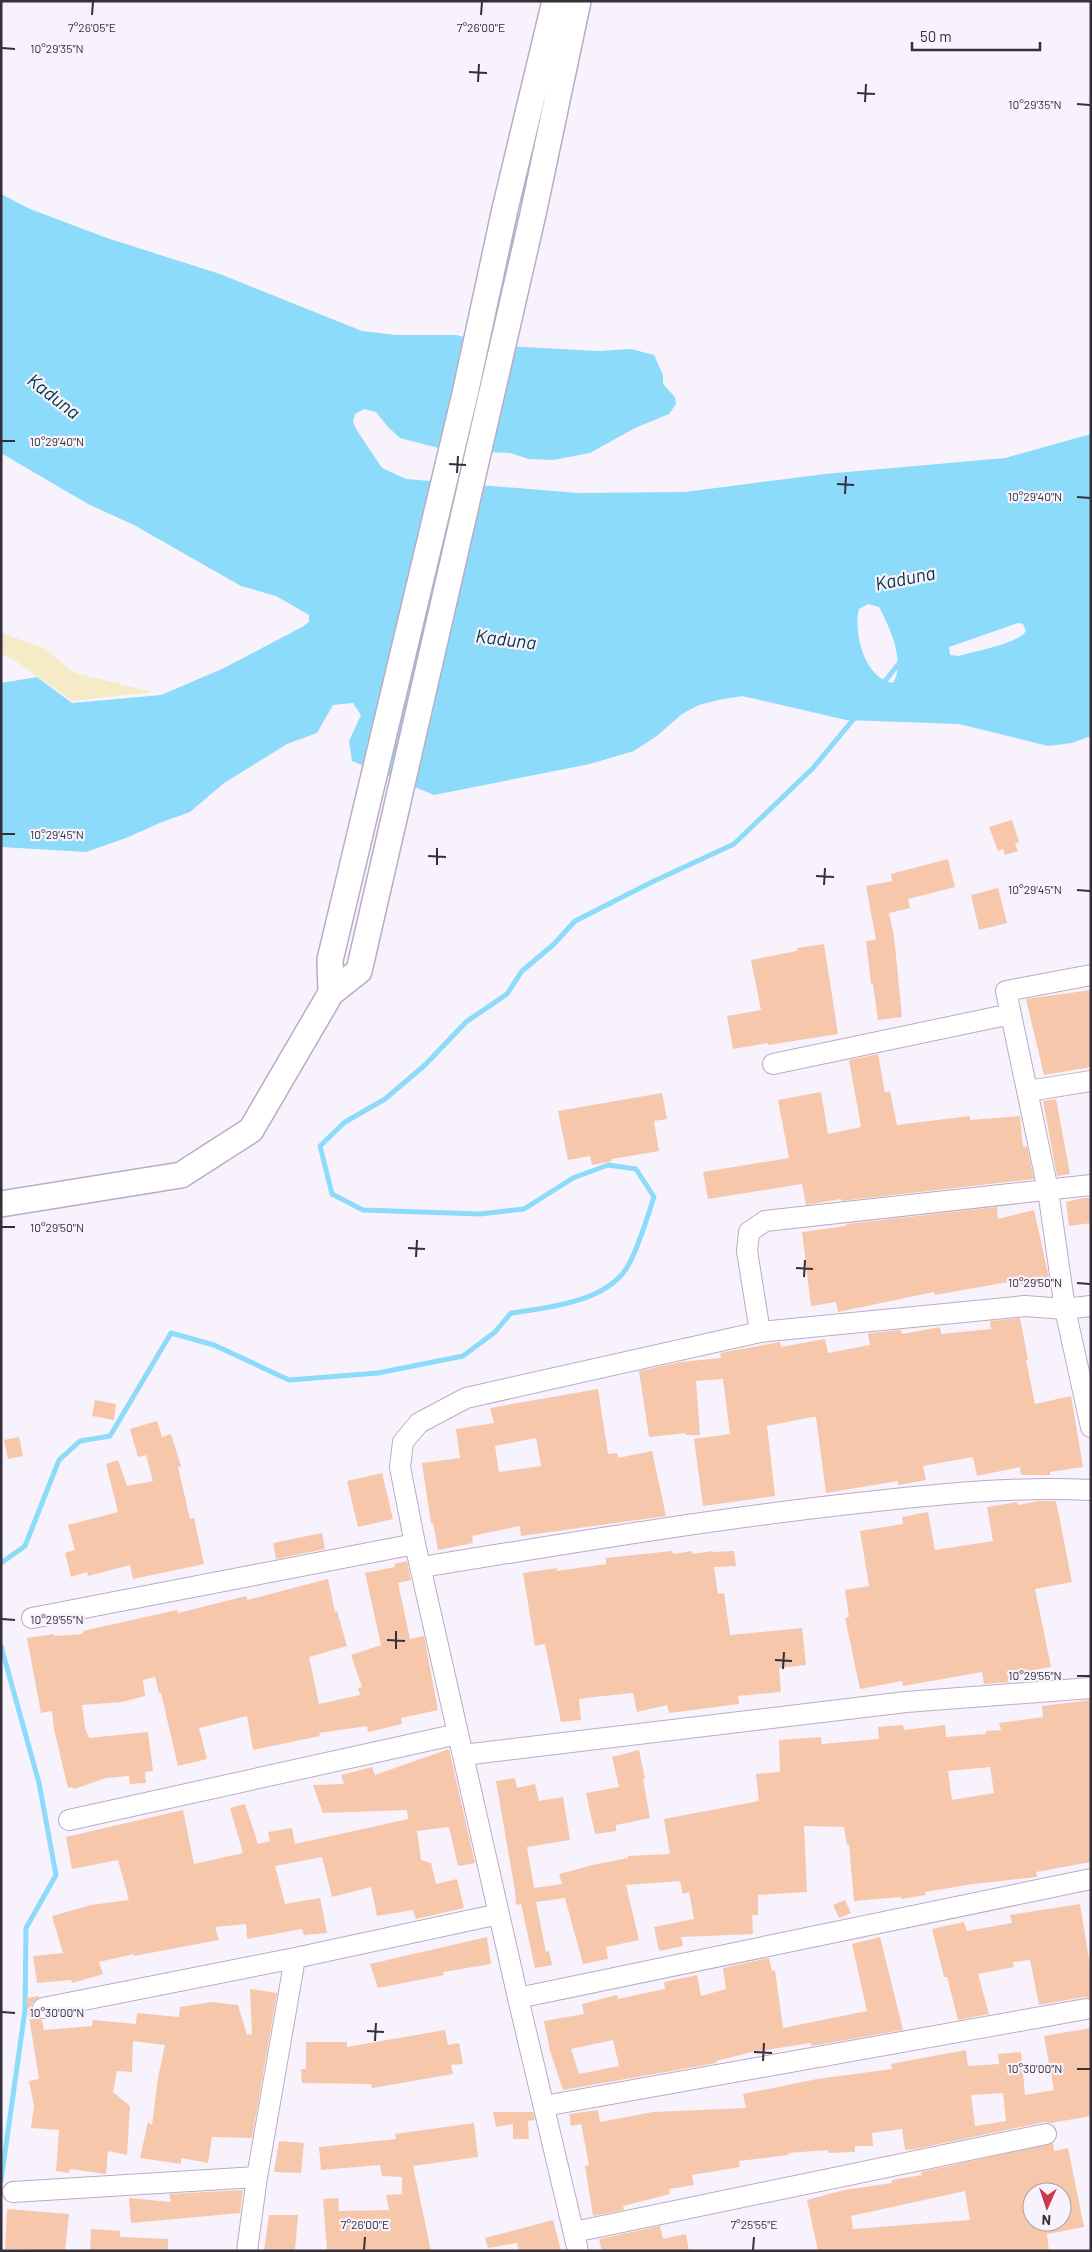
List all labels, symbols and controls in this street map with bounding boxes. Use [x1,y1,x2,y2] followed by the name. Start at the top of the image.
[68,20,116,34] text: 7°26'05"E
[457,20,505,34] text: 7°26'00"E
[912,20,1040,52] scale bar
[920,27,952,45] text: 50 m
[30,41,84,55] text: 10°29'35"N
[1008,97,1062,111] text: 10°29'35"N
[23,368,85,423] water label: Kaduna
[30,434,84,448] text: 10°29'40"N
[1008,489,1062,503] text: 10°29'40"N
[873,560,937,595] water label: Kaduna
[474,623,538,654] water label: Kaduna
[30,827,84,841] text: 10°29'45"N
[1008,882,1062,896] text: 10°29'45"N
[30,1220,84,1234] text: 10°29'50"N
[1008,1275,1062,1289] text: 10°29'50"N
[30,1612,84,1626] text: 10°29'55"N
[1008,1668,1062,1682] text: 10°29'55"N
[30,2005,84,2019] text: 10°30'00"N
[1008,2061,1062,2075] text: 10°30'00"N
[1022,2182,1072,2232] north arrow
[1041,2212,1051,2229] text: N
[341,2217,389,2231] text: 7°26'00"E
[730,2217,778,2231] text: 7°25'55"E

